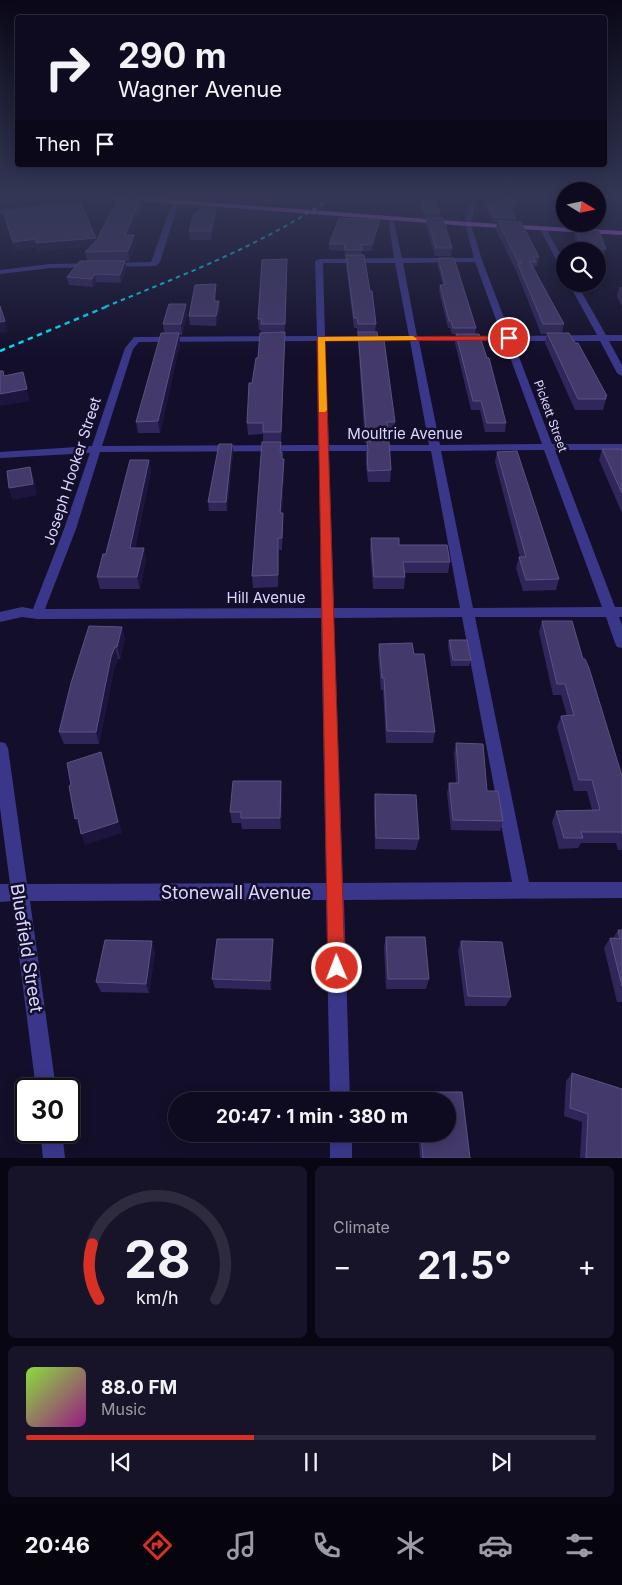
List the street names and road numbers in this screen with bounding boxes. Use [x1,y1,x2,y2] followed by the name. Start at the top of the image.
[531,378,571,454] street label: Pickett Street
[39,395,105,547] street label: Joseph Hooker Street
[347,424,463,443] street label: Moultrie Avenue
[227,588,305,607] street label: Hill Avenue
[6,882,48,1014] street label: Bluefield Street
[161,882,311,903] street label: Stonewall Avenue

